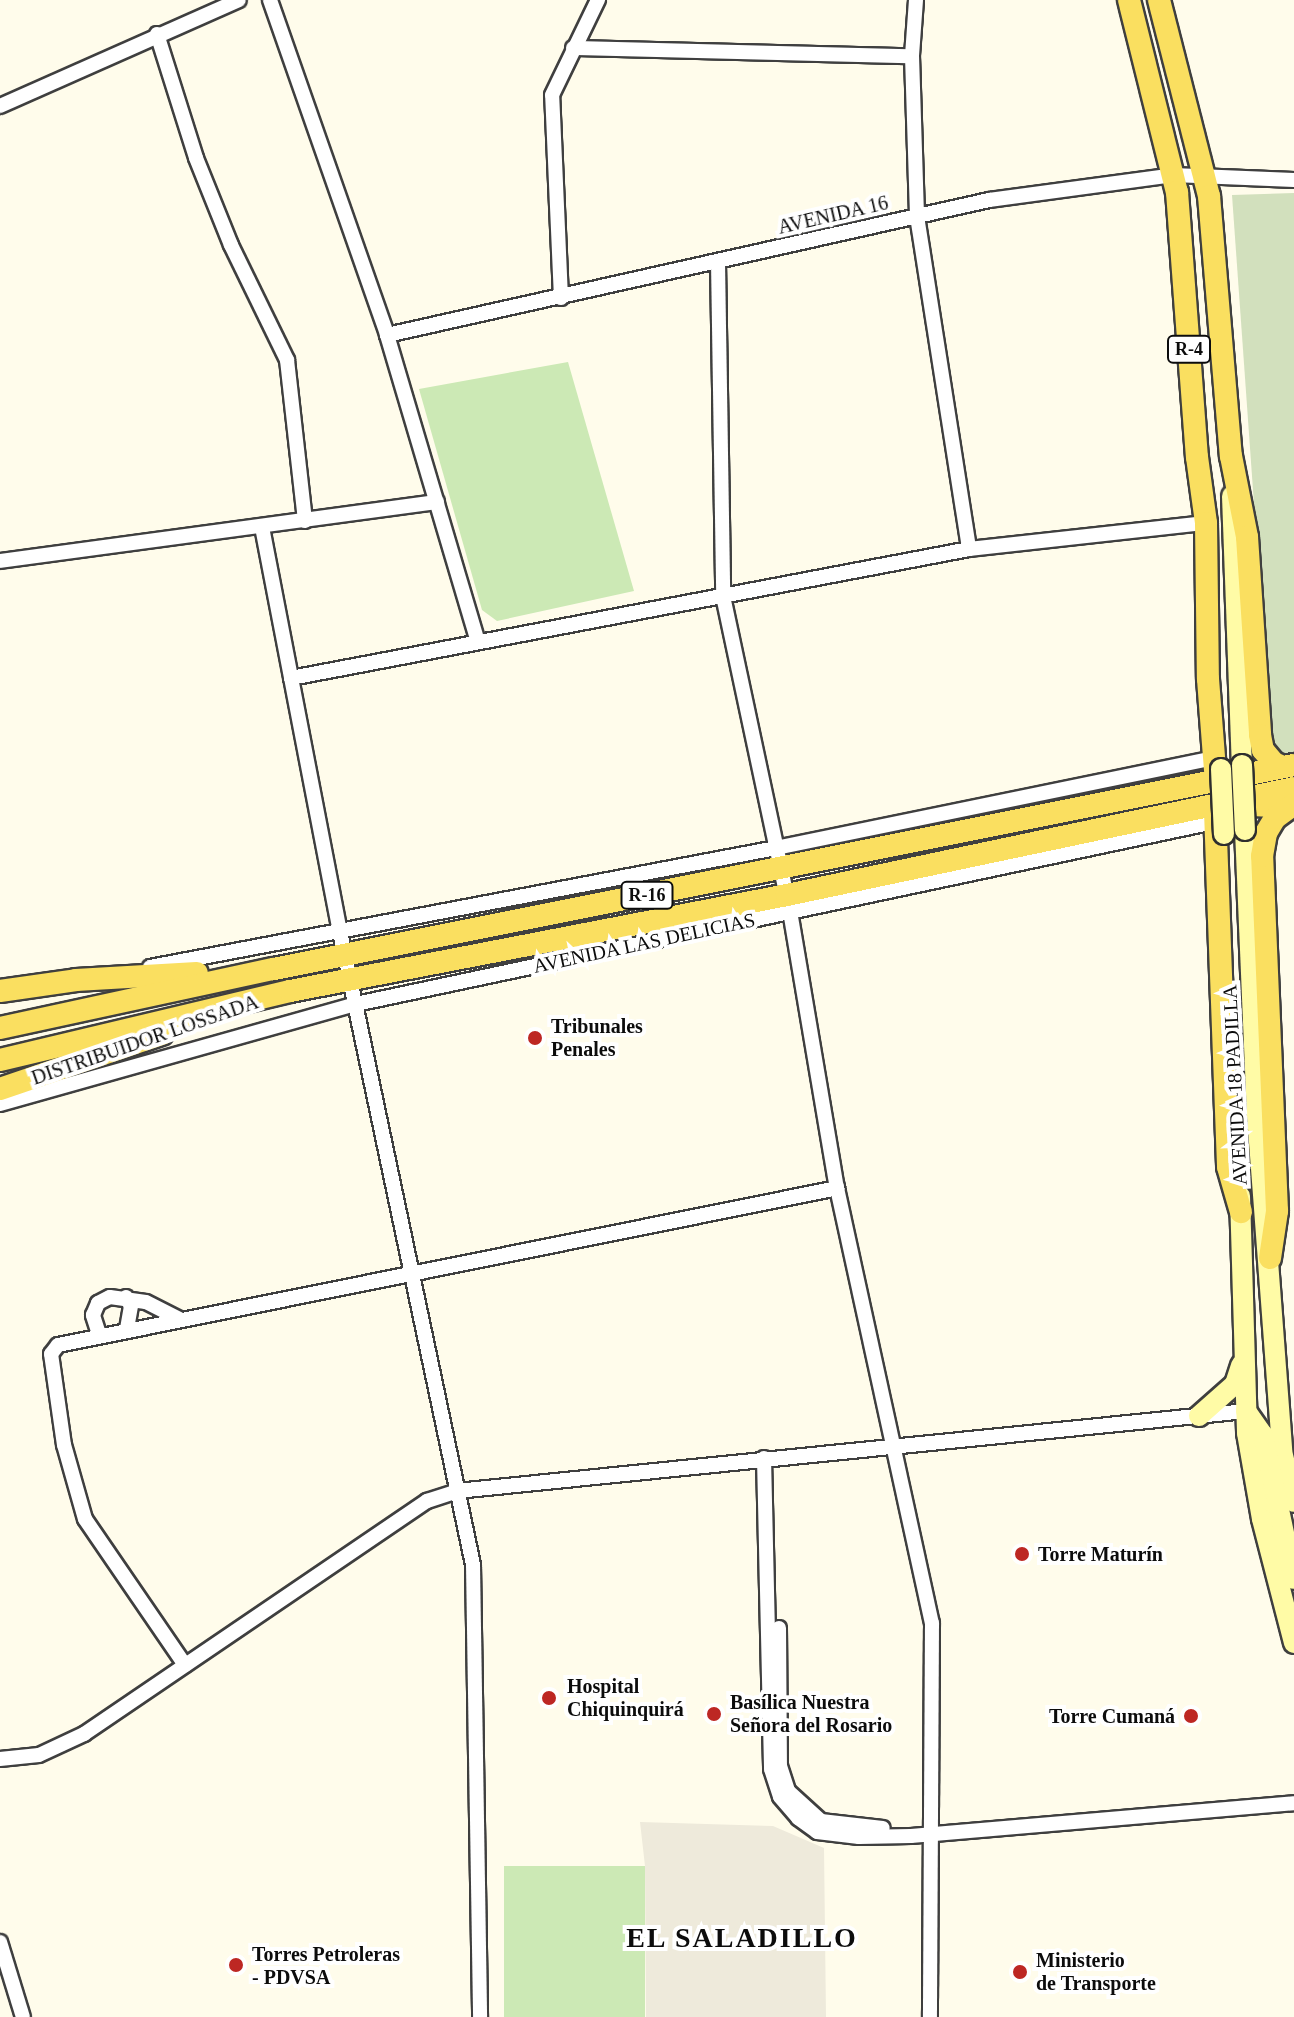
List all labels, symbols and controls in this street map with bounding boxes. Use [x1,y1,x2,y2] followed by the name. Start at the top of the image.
[775,191,891,239] street label: AVENIDA 16
[1167,335,1211,363] road number: R-4
[619,881,675,909] road number: R-16
[530,908,758,978] street label: AVENIDA LAS DELICIAS
[1218,983,1252,1187] street label: AVENIDA 18 PADILLA
[28,990,262,1090] street label: DISTRIBUIDOR LOSSADA
[551,1014,643,1061] place label: Tribunales Penales
[526,1029,544,1047] marker: Tribunales Penales
[1038,1542,1163,1566] place label: Torre Maturín
[1013,1545,1031,1563] marker: Torre Maturín
[567,1674,684,1721] place label: Hospital Chiquinquirá
[538,1687,560,1709] marker: Hospital Chiquinquirá
[730,1690,892,1737] place label: Basílica Nuestra Señora del Rosario
[1049,1704,1175,1728] place label: Torre Cumaná
[705,1705,723,1723] marker: Basílica Nuestra Señora del Rosario
[1182,1707,1200,1725] marker: Torre Cumaná
[625,1921,859,1955] district label: EL SALADILLO
[252,1942,400,1989] place label: Torres Petroleras - PDVSA
[1036,1948,1156,1995] place label: Ministerio de Transporte
[227,1956,245,1974] marker: Torres Petroleras - PDVSA
[1011,1963,1029,1981] marker: Ministerio de Transporte

